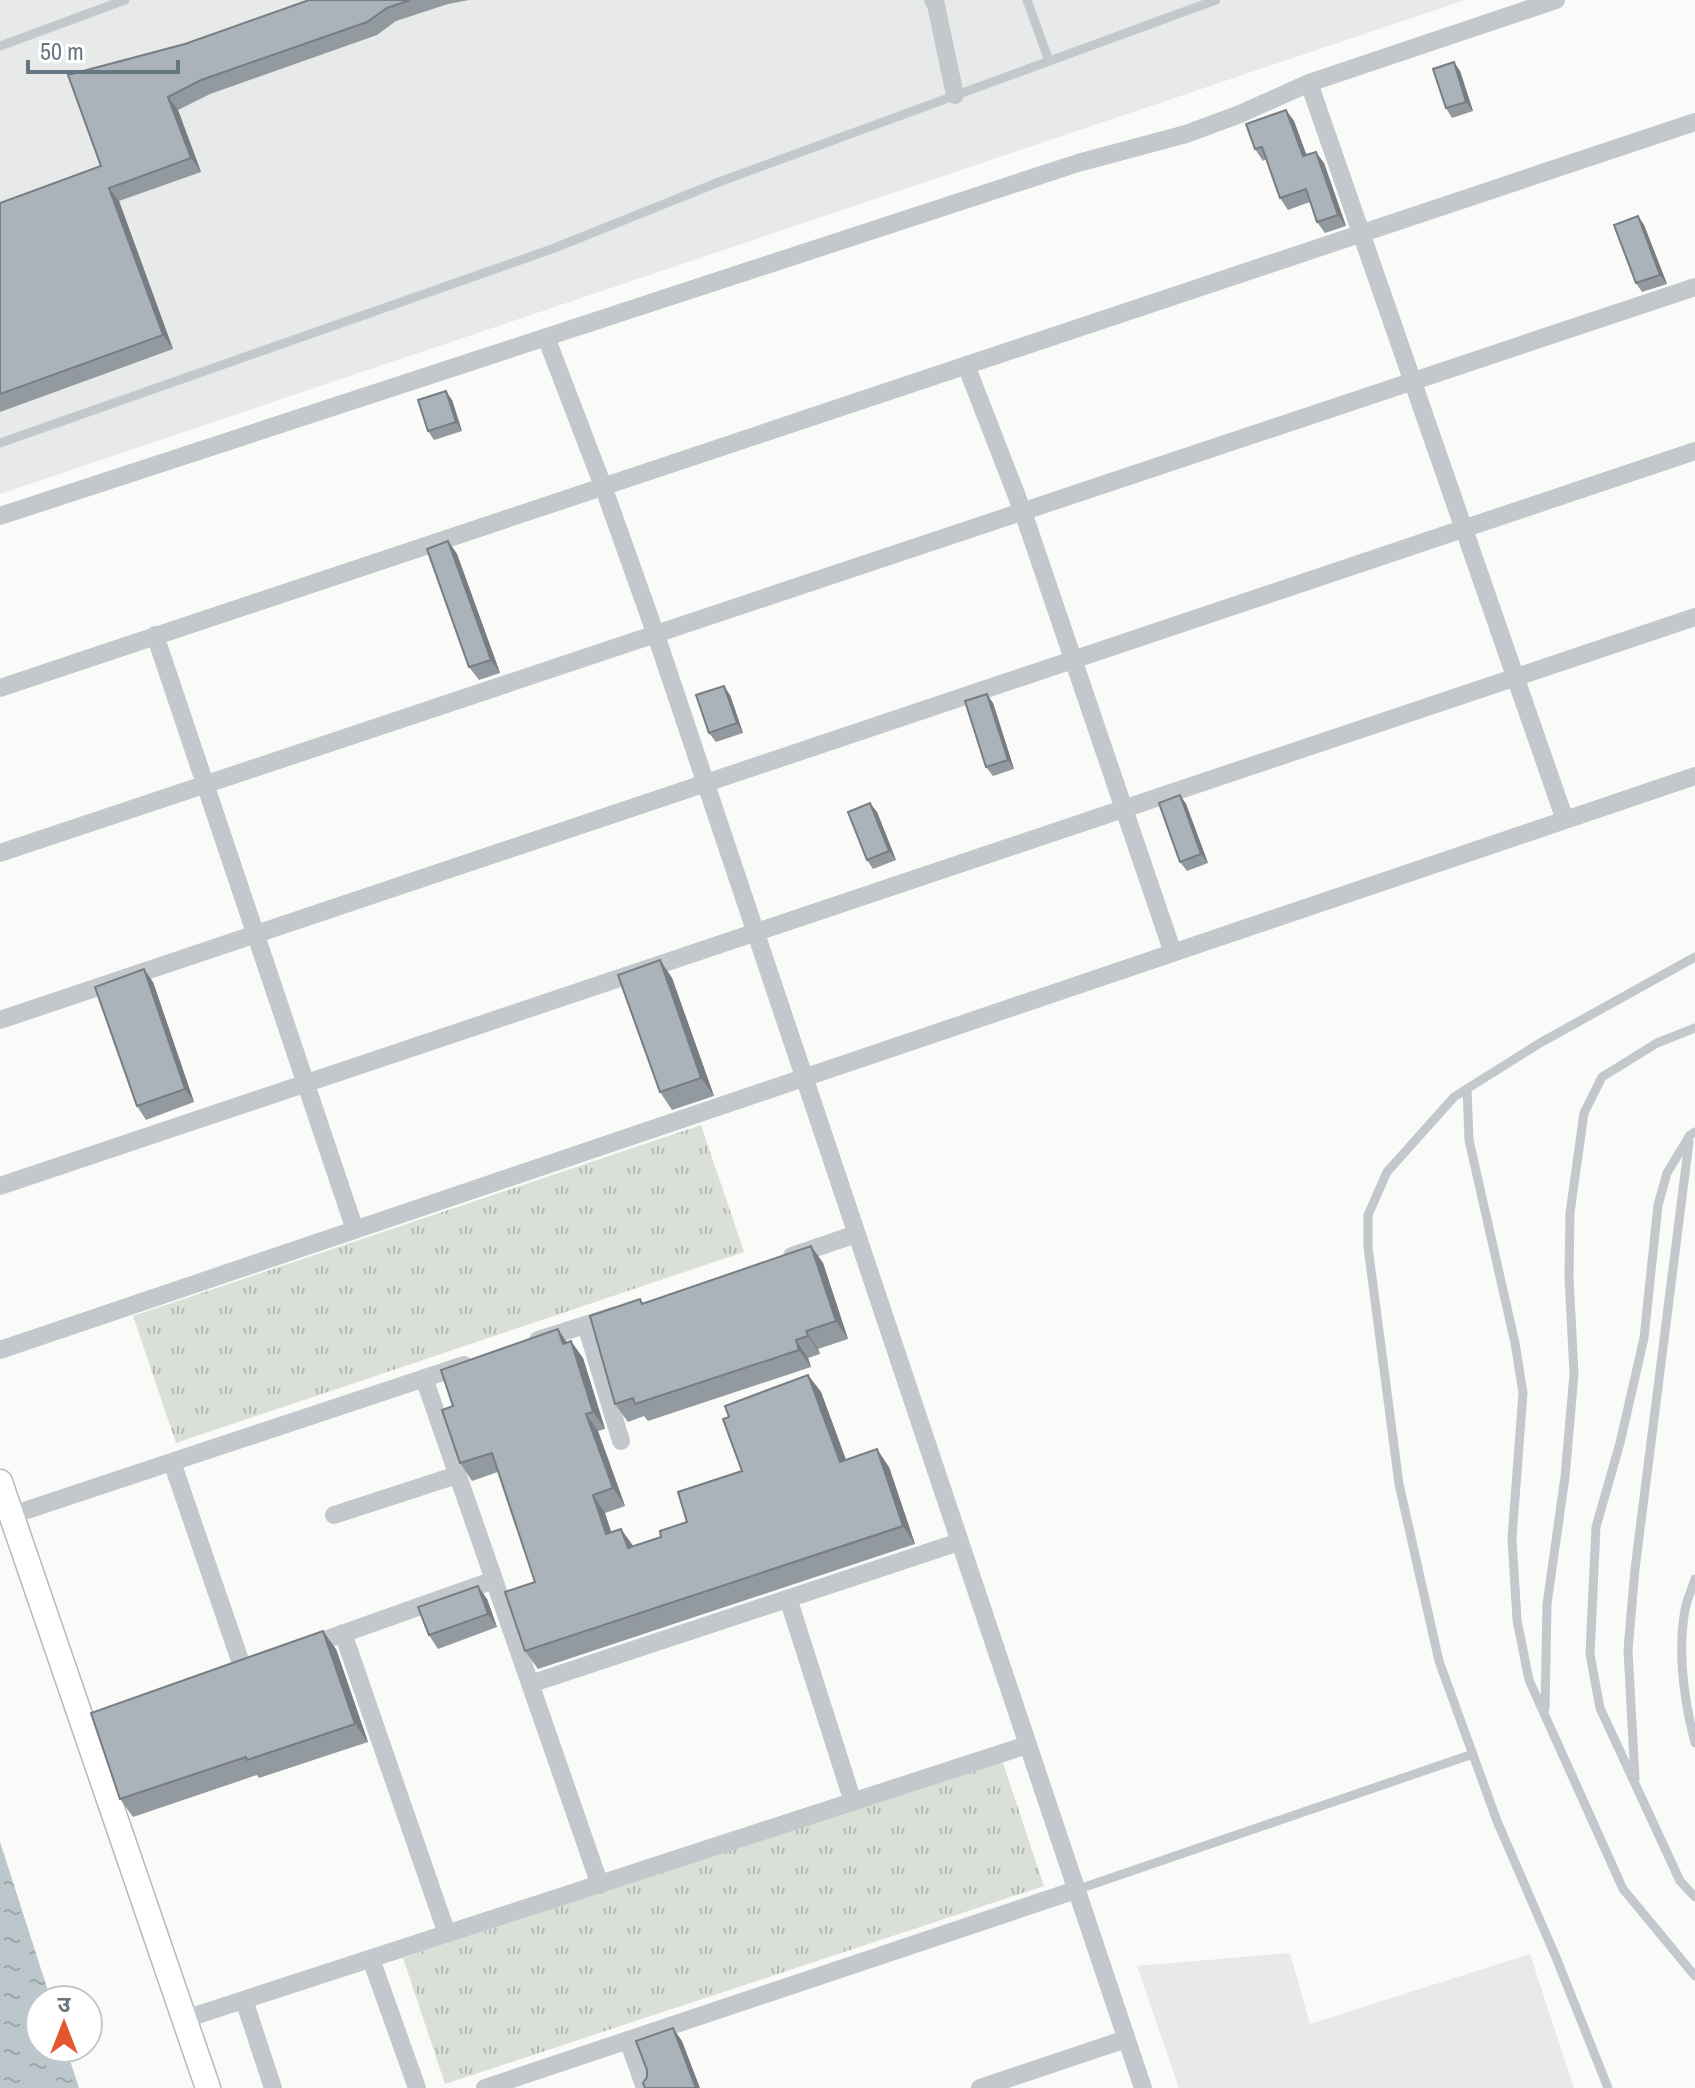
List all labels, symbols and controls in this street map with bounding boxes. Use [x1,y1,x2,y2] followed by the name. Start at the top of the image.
[28,24,178,74] scale bar
[40,35,84,67] text: 50 m
[24,1984,104,2064] north arrow
[58,1989,72,2019] text: उ

